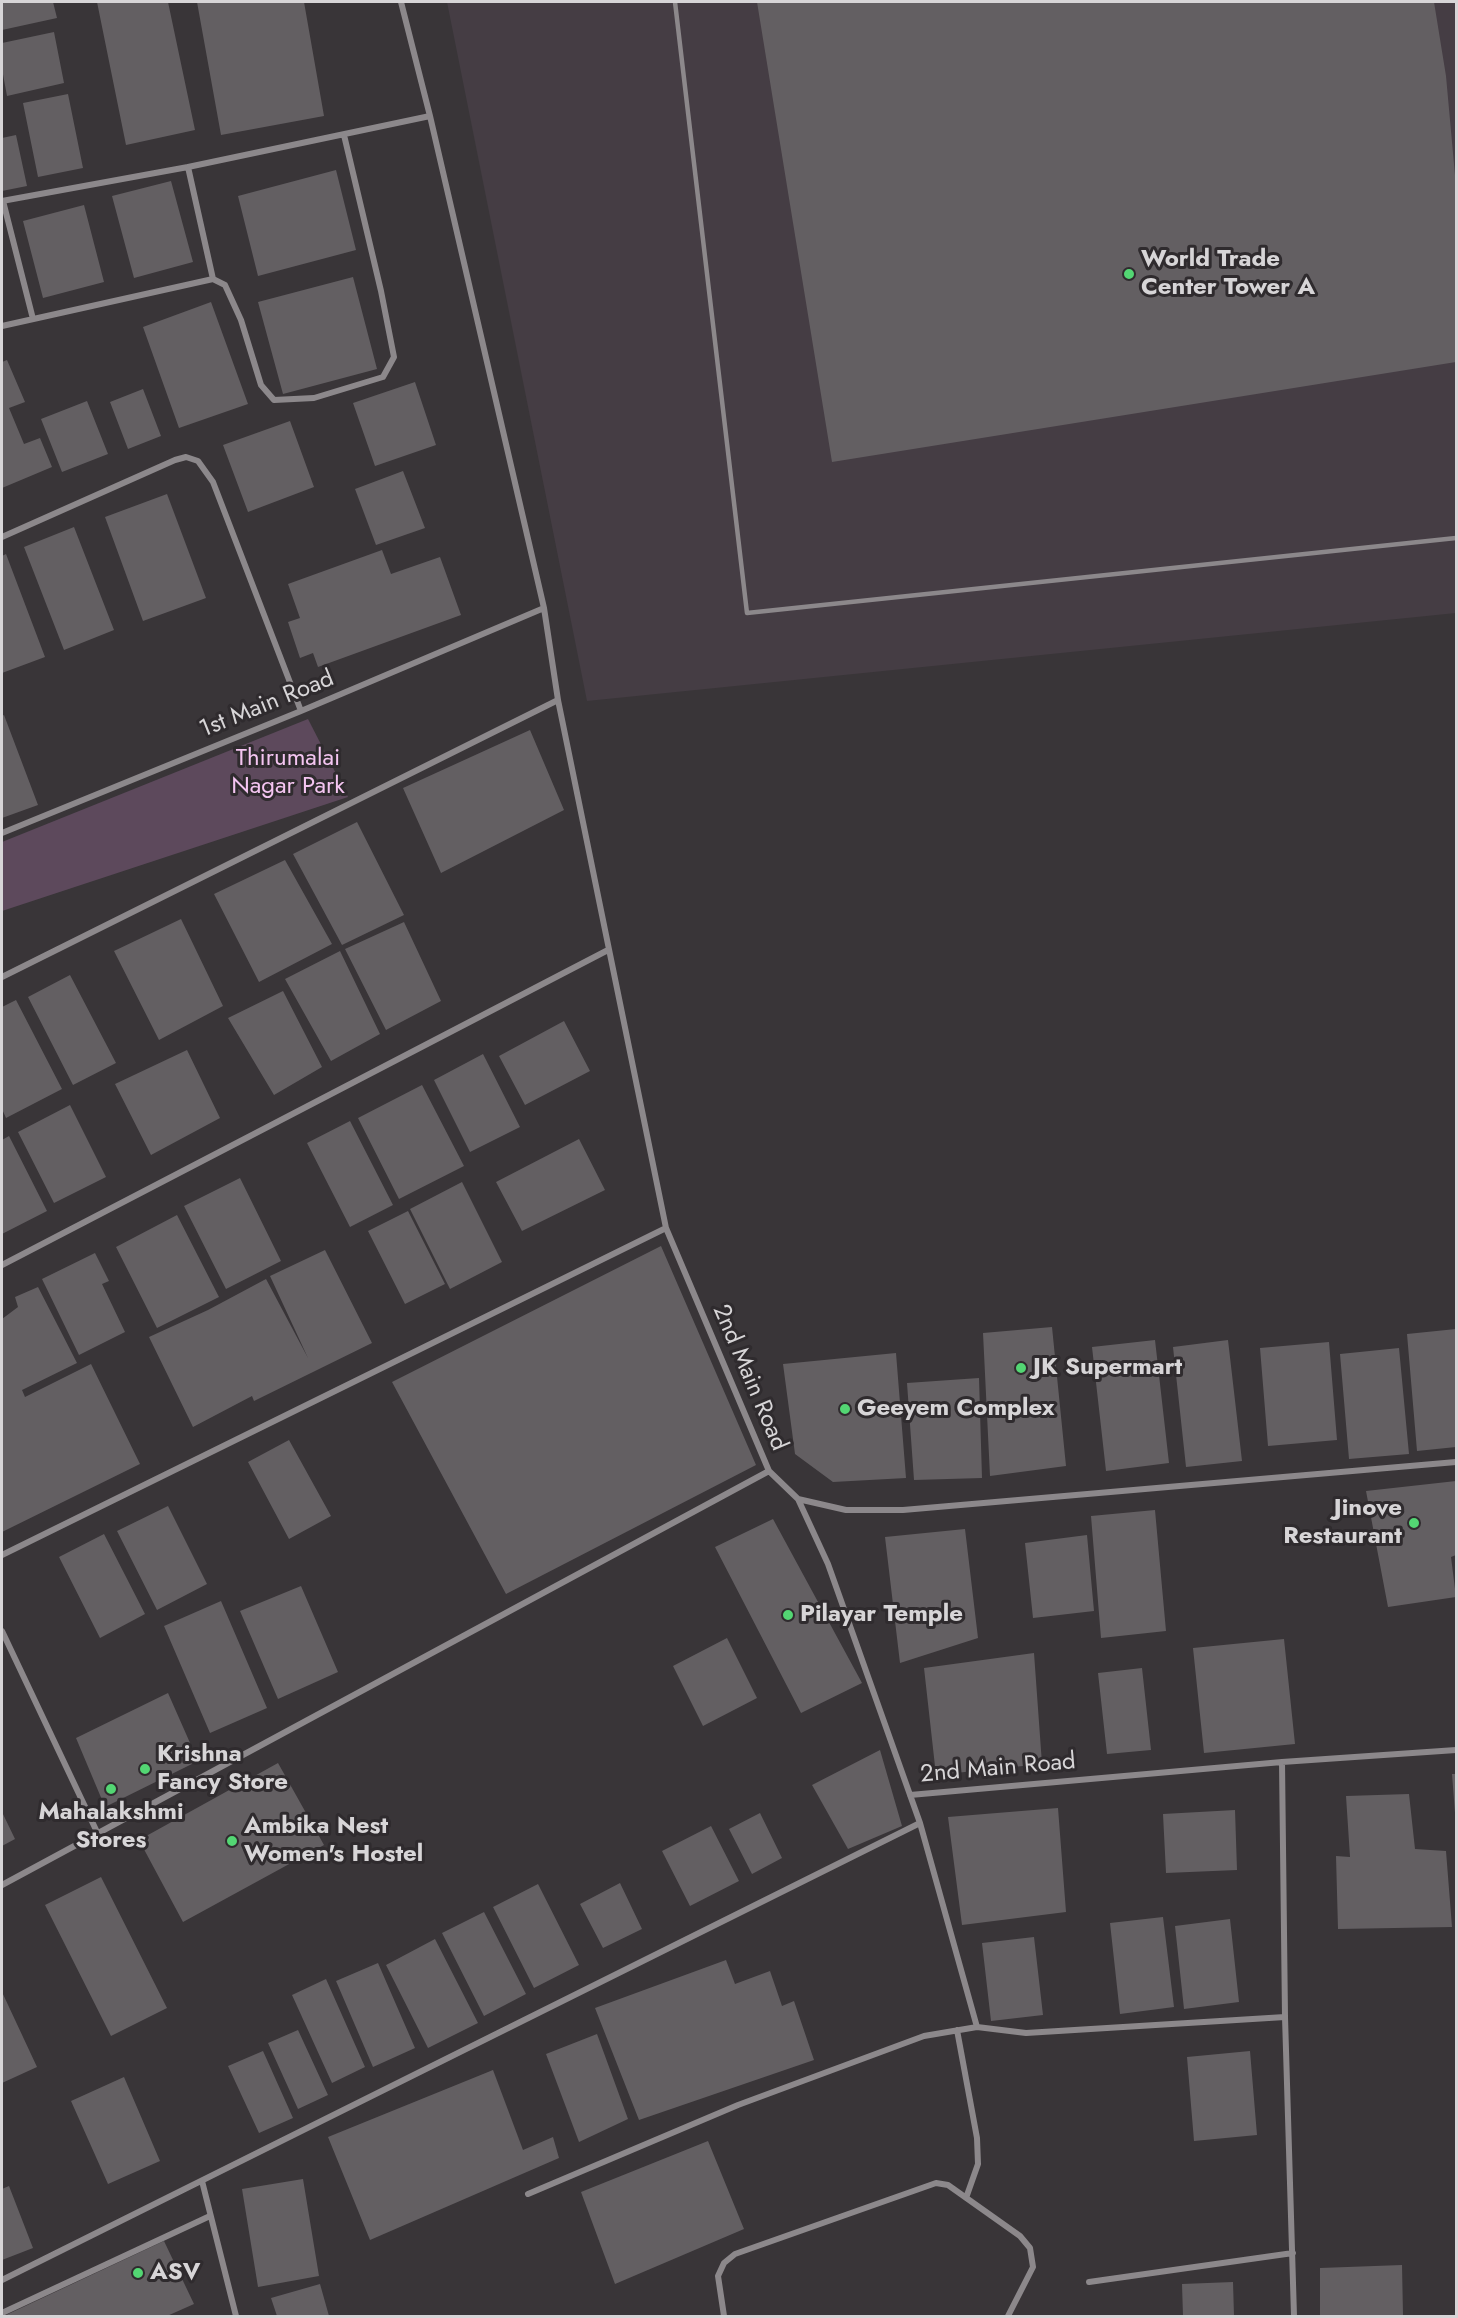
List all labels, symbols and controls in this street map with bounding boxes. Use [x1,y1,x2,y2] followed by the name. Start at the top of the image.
[1141,246,1315,302] place label: World Trade Center Tower A
[1122,267,1136,281] marker: World Trade Center Tower A
[196,665,338,745] street label: 1st Main Road
[231,745,345,801] park label: Thirumalai Nagar Park
[705,1301,793,1455] street label: 2nd Main Road
[1033,1354,1182,1382] place label: JK Supermart
[1014,1361,1028,1375] marker: JK Supermart
[857,1395,1055,1423] place label: Geeyem Complex
[838,1402,852,1416] marker: Geeyem Complex
[1283,1495,1402,1551] place label: Jinove Restaurant
[1407,1516,1421,1530] marker: Jinove Restaurant
[800,1601,963,1629] place label: Pilayar Temple
[781,1608,795,1622] marker: Pilayar Temple
[157,1741,288,1797] place label: Krishna Fancy Store
[919,1748,1077,1790] street label: 2nd Main Road
[138,1762,152,1776] marker: Krishna Fancy Store
[104,1782,118,1796] marker: Mahalakshmi Stores
[38,1799,184,1855] place label: Mahalakshmi Stores
[244,1813,423,1869] place label: Ambika Nest Women's Hostel
[225,1834,239,1848] marker: Ambika Nest Women's Hostel
[150,2259,200,2287] place label: ASV
[131,2266,145,2280] marker: ASV

